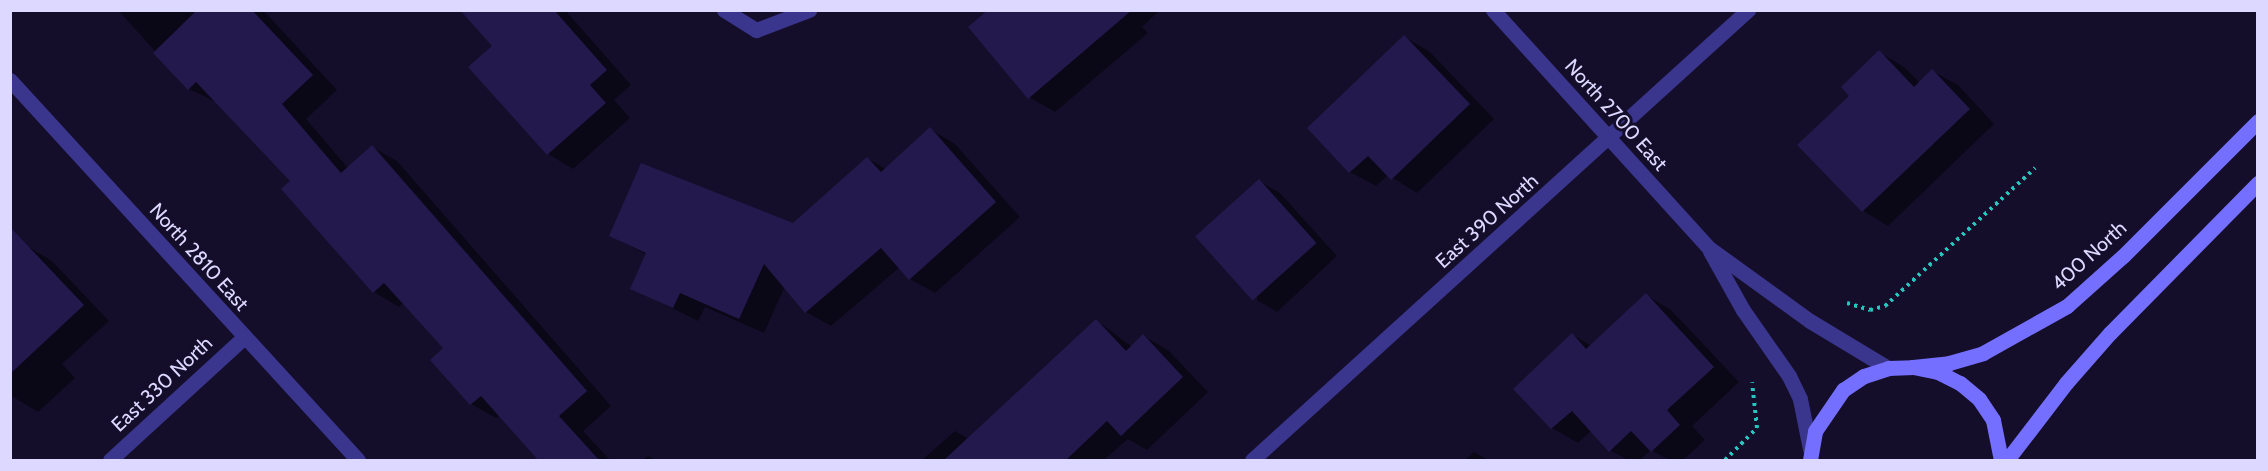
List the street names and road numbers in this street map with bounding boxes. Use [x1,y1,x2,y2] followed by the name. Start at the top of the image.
[1560,54,1672,176] street label: North 2700 East
[1431,169,1543,273] street label: East 390 North
[144,198,254,316] street label: North 2810 East
[2047,216,2131,296] street label: 400 North
[107,331,217,437] street label: East 330 North

